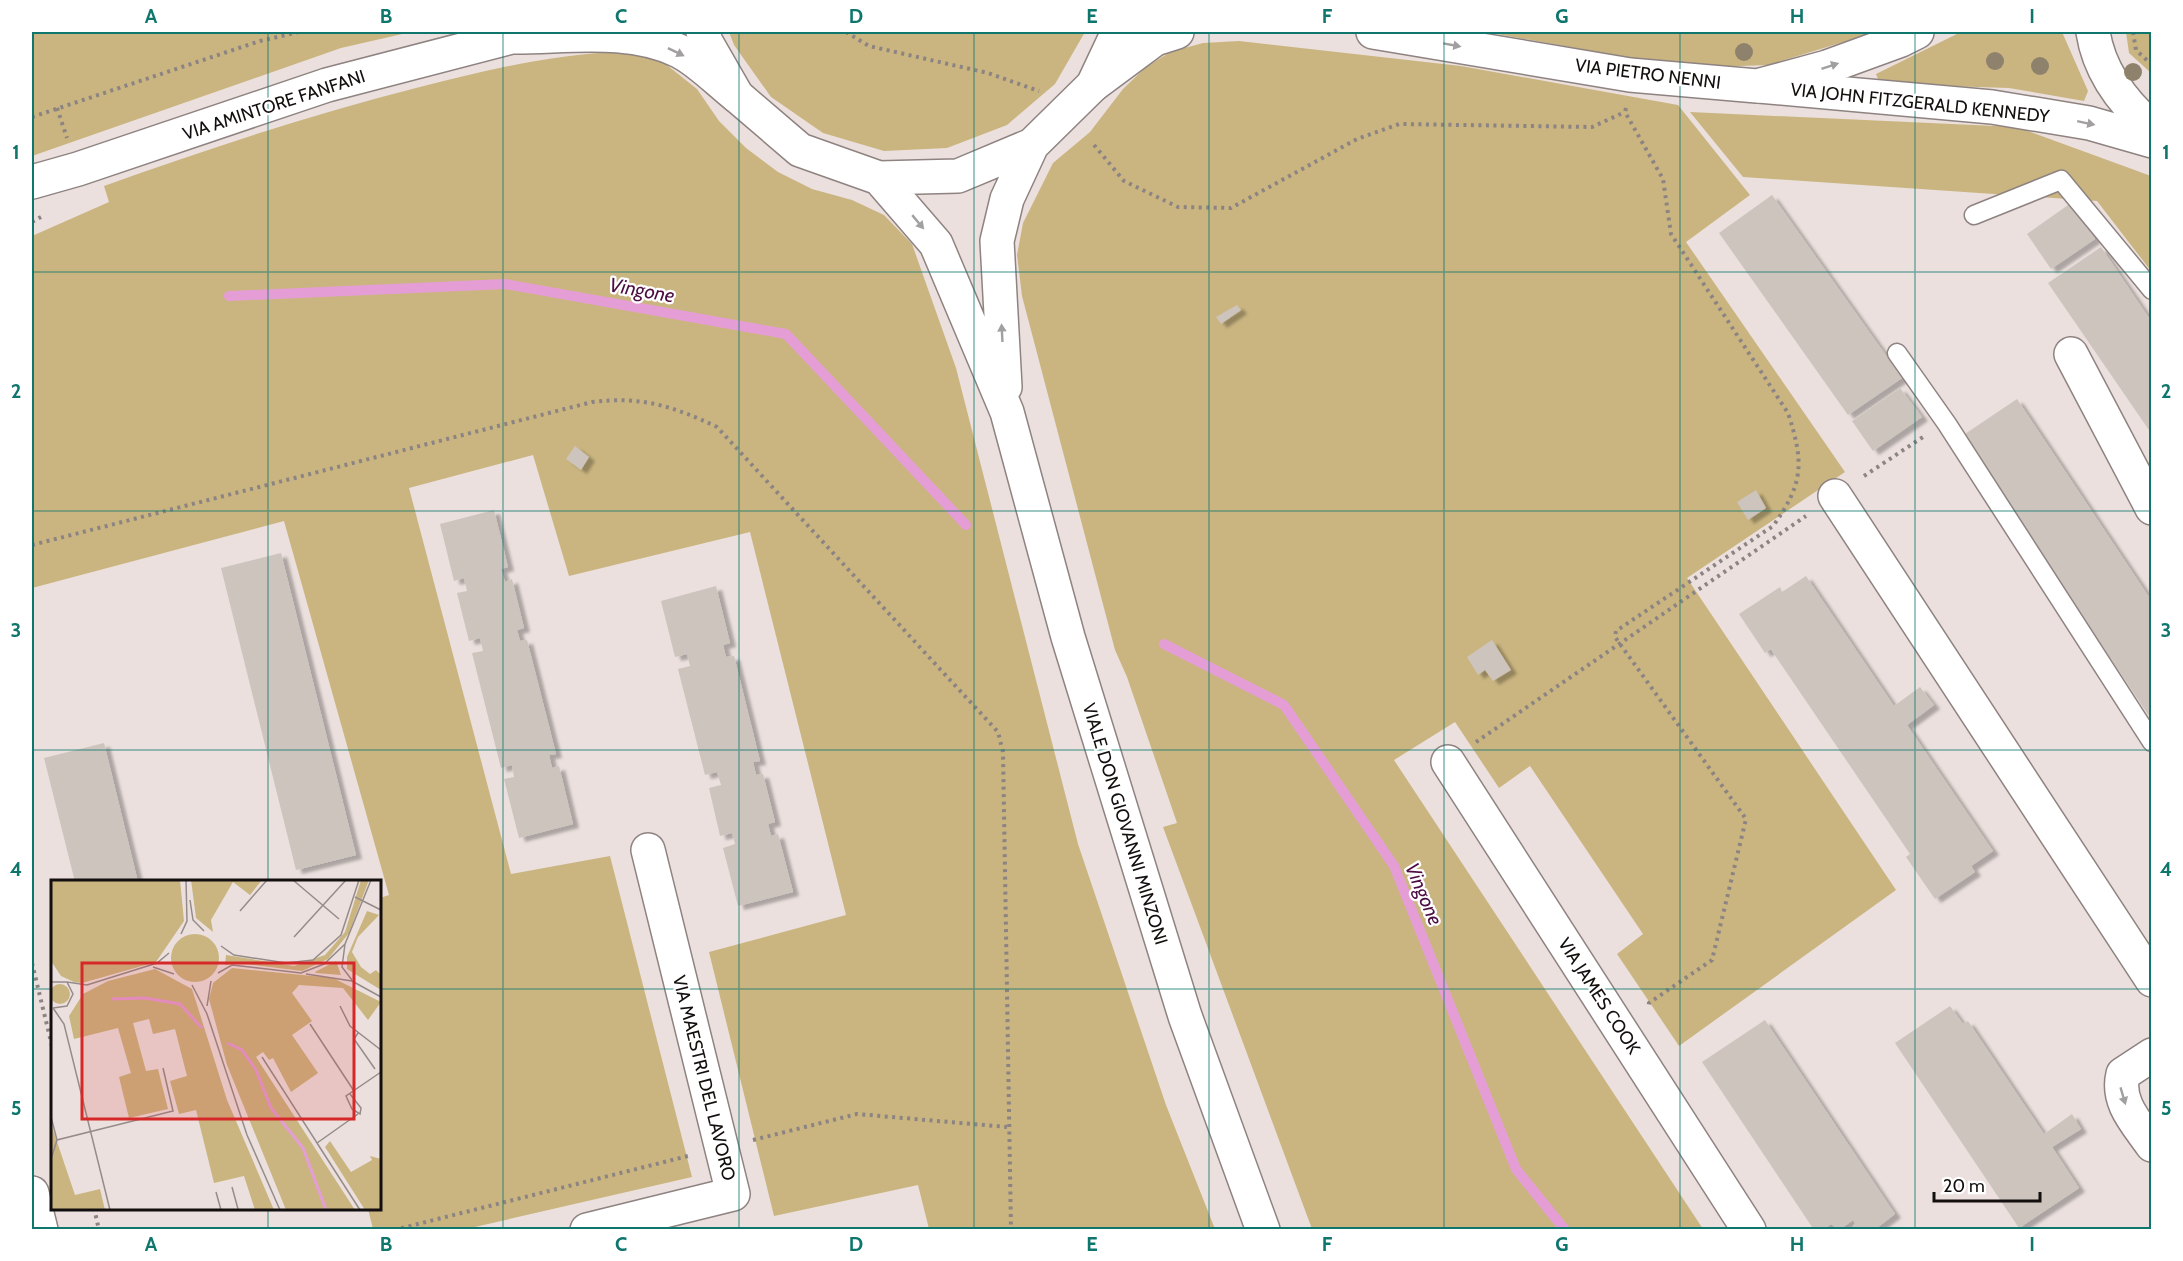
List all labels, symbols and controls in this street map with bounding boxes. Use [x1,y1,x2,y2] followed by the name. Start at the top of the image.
[145,4,158,28] text: A
[380,4,392,28] text: B
[615,4,627,28] text: C
[849,4,863,28] text: D
[1086,4,1098,28] text: E
[1322,4,1333,28] text: F
[1555,4,1569,28] text: G
[1790,4,1804,28] text: H
[2029,4,2035,28] text: I
[1442,40,1461,49] one-way arrow
[668,47,685,56] one-way arrow
[1574,54,1722,94] street label: VIA PIETRO NENNI
[1821,60,1839,70] one-way arrow
[180,65,368,145] street label: VIA AMINTORE FANFANI
[1789,78,2051,128] street label: VIA JOHN FITZGERALD KENNEDY
[2077,118,2095,128] one-way arrow
[12,140,20,164] text: 1
[2162,140,2170,164] text: 1
[911,214,924,230] one-way arrow
[608,273,676,307] water label: Vingone
[998,323,1007,342] one-way arrow
[11,379,21,403] text: 2
[2161,379,2171,403] text: 2
[11,618,21,642] text: 3
[2161,618,2171,642] text: 3
[1078,701,1172,947] street label: VIALE DON GIOVANNI MINZONI
[10,857,22,881] text: 4
[2160,857,2172,881] text: 4
[1400,859,1448,929] water label: Vingone
[51,880,381,1210] inset map
[1553,934,1645,1059] street label: VIA JAMES COOK
[668,973,740,1183] street label: VIA MAESTRI DEL LAVORO
[2119,1088,2128,1106] one-way arrow
[11,1096,21,1120] text: 5
[2161,1096,2171,1120] text: 5
[1934,1165,2040,1203] scale bar
[1943,1175,1985,1197] text: 20 m
[145,1232,158,1256] text: A
[380,1232,392,1256] text: B
[615,1232,627,1256] text: C
[849,1232,863,1256] text: D
[1086,1232,1098,1256] text: E
[1322,1232,1333,1256] text: F
[1555,1232,1569,1256] text: G
[1790,1232,1804,1256] text: H
[2029,1232,2035,1256] text: I

